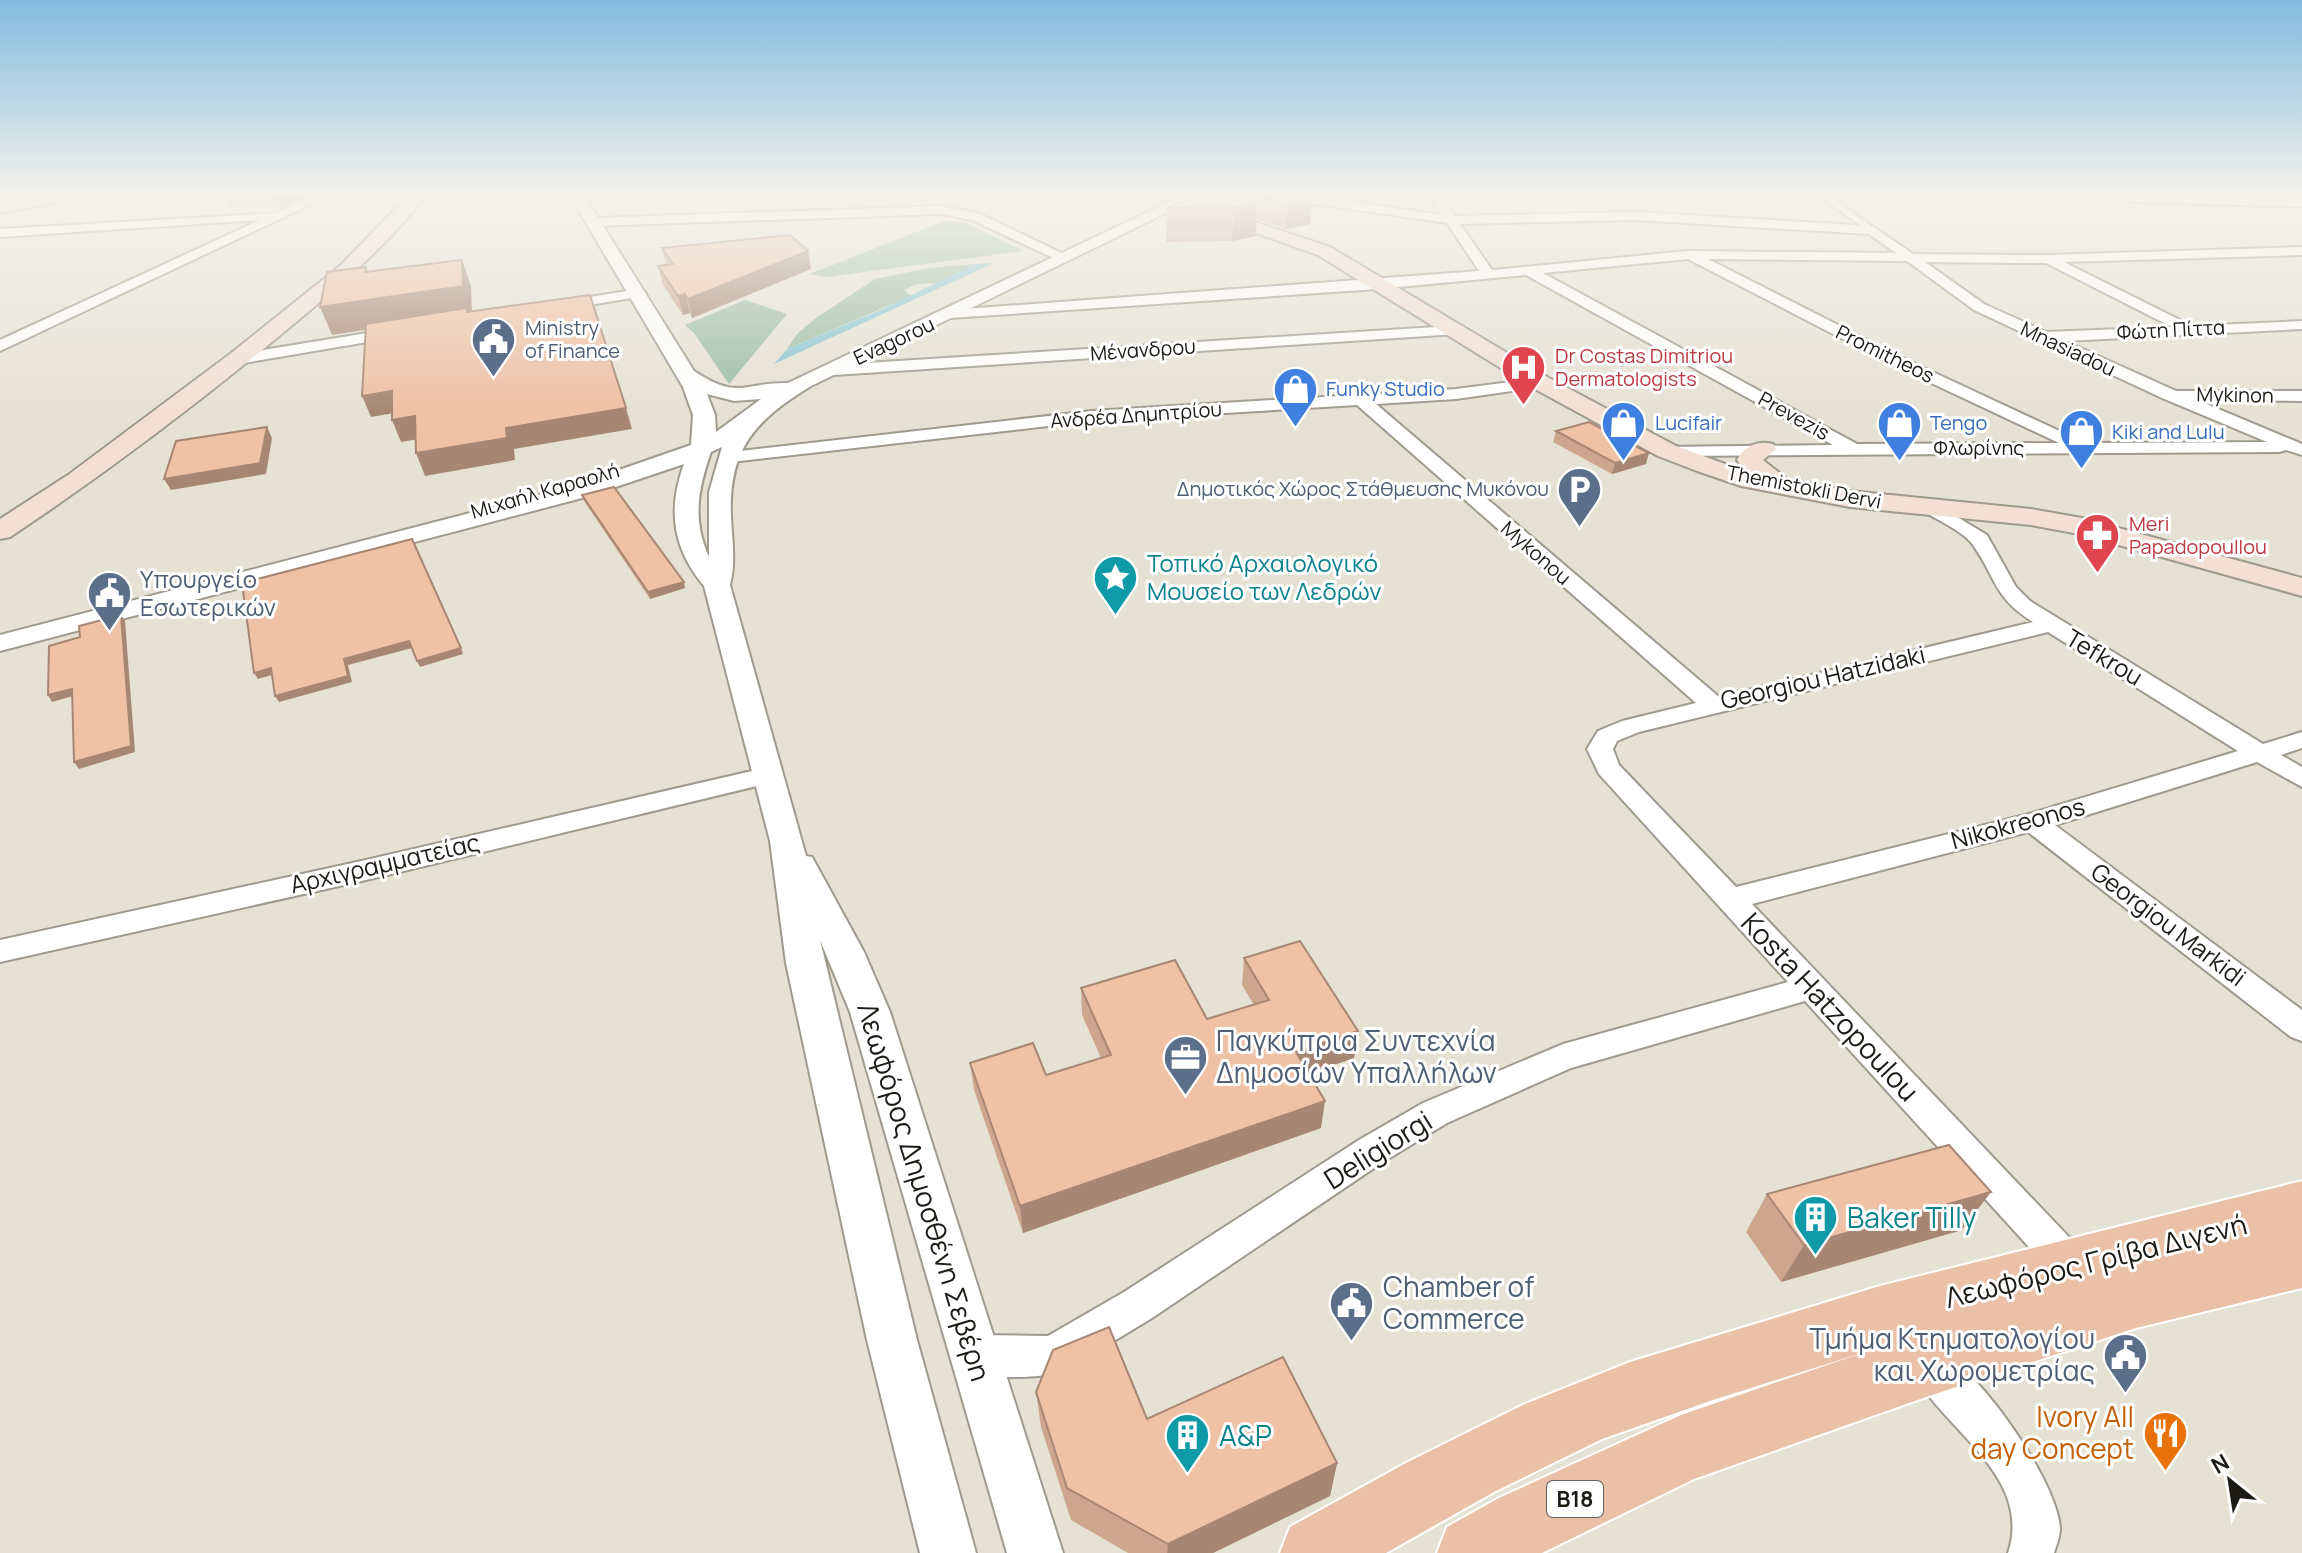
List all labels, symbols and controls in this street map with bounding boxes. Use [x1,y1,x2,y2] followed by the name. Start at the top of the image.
[849,310,939,371] street label: Evagorou
[2116,313,2226,346] street label: Φώτη Πίττα
[525,314,620,364] place label: Ministry of Finance
[2016,315,2120,382] street label: Mnasiadou
[470,316,518,379] public building icon: Ministry of Finance
[1831,318,1939,389] street label: Promitheos
[1089,332,1197,367] street label: Μένανδρου
[1555,342,1733,392] place label: Dr Costas Dimitriou Dermatologists
[1500,343,1548,406] hospital icon: Dr Costas Dimitriou Dermatologists
[1271,365,1319,428] shop icon: Funky Studio
[1326,375,1445,402] place label: Funky Studio
[2196,380,2274,409] street label: Mykinon
[1754,385,1835,446] street label: Prevezis
[1049,395,1223,434] street label: Ανδρέα Δημητρίου
[1600,399,1648,462] shop icon: Lucifair
[1875,399,1923,462] shop icon: Tengo
[2057,408,2105,471] shop icon: Kiki and Lulu
[1655,409,1722,436] place label: Lucifair
[1930,409,1987,436] place label: Tengo
[2112,418,2225,445] place label: Kiki and Lulu
[1934,434,2024,461] street label: Φλωρίνης
[467,456,622,525] street label: Μιχαήλ Καραολή
[1724,458,1884,515] street label: Themistokli Dervi
[1556,465,1604,528] parking icon: Δημοτικός Χώρος Στάθμευσης Μυκόνου
[1177,475,1549,502] place label: Δημοτικός Χώρος Στάθμευσης Μυκόνου
[2129,510,2267,560] place label: Meri Papadopoullou
[2074,511,2122,574] pharmacy icon: Meri Papadopoullou
[1496,515,1577,591] street label: Mykonou
[1147,546,1381,607] place label: Τοπικό Αρχαιολογικό Μουσείο των Λεδρών
[1092,554,1140,617] place icon: Τοπικό Αρχαιολογικό Μουσείο των Λεδρών
[140,562,276,623] place label: Υπουργείο Εσωτερικών
[85,570,133,633] public building icon: Υπουργείο Εσωτερικών
[2060,621,2149,693] street label: Tefkrou
[1717,637,1928,716] street label: Georgiou Hatzidaki
[1947,789,2088,856] street label: Nikokreonos
[287,825,483,900] street label: Αρχιγραμματείας
[2085,855,2253,993] street label: Georgiou Markidi
[1733,904,1928,1109] street label: Kosta Hatzopoulou
[849,998,1001,1385] street label: Λεωφόρος Δημοσθένη Σεβέρη
[1216,1021,1497,1091] place label: Παγκύπρια Συντεχνία Δημοσίων Υπαλλήλων
[1161,1033,1209,1096] office icon: Παγκύπρια Συντεχνία Δημοσίων Υπαλλήλων
[1316,1101,1439,1197] street label: Deligiorgi
[1792,1194,1840,1257] building icon: Baker Tilly
[1847,1198,1977,1236] place label: Baker Tilly
[1941,1204,2250,1316] street label: Λεωφόρος Γρίβα Διγενή
[1383,1267,1534,1337] place label: Chamber of Commerce
[1328,1279,1376,1342] public building icon: Chamber of Commerce
[1809,1319,2095,1389] place label: Τμήμα Κτηματολογίου και Χωρομετρίας
[2102,1331,2150,1394] public building icon: Τμήμα Κτηματολογίου και Χωρομετρίας
[1970,1397,2134,1467] place label: Ivory All day Concept
[2141,1409,2189,1472] restaurant icon: Ivory All day Concept
[1164,1412,1212,1475] building icon: A&P
[1219,1416,1272,1454] place label: A&P
[2190,1441,2270,1521] north arrow
[2206,1447,2234,1481] text: N
[1547,1481,1603,1517] road number: B18

